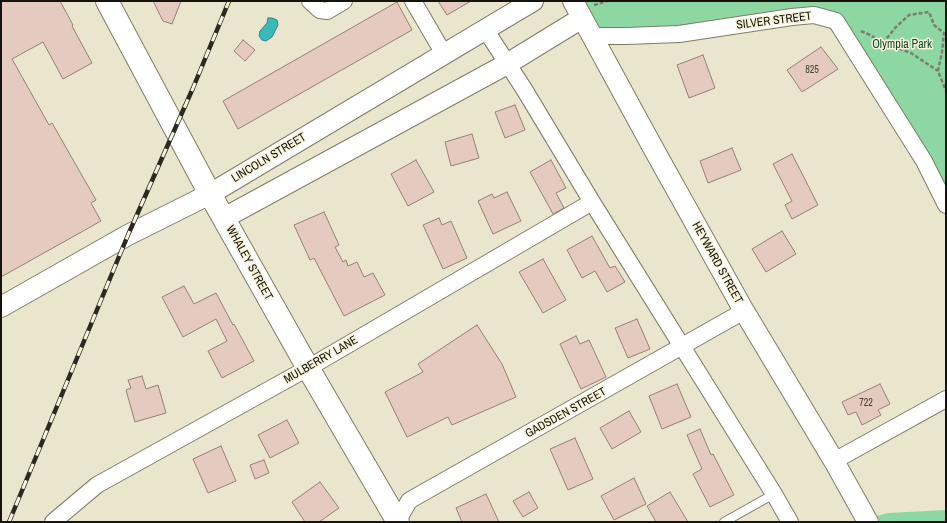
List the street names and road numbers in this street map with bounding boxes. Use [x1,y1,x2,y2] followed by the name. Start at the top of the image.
[735,9,813,33] street label: SILVER STREET
[229,130,309,186] street label: LINCOLN STREET
[689,220,745,306] street label: HEYWARD STREET
[223,223,275,303] street label: WHALEY STREET
[281,333,361,387] street label: MULBERRY LANE
[523,385,609,441] street label: GADSDEN STREET

